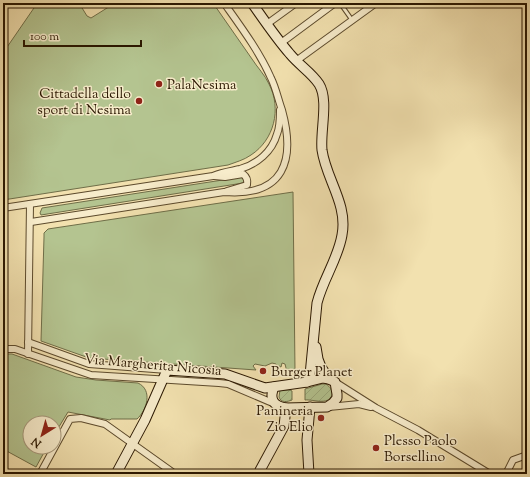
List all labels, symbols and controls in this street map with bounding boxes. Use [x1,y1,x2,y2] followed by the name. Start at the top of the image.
[24,22,141,48] scale bar
[30,28,59,46] text: 100 m
[167,76,237,96] place label: PalaNesima
[154,79,164,89] marker: PalaNesima
[37,85,132,121] place label: Cittadella dello sport di Nesima
[134,96,144,106] marker: Cittadella dello sport di Nesima
[83,350,223,382] street label: Via Margherita Nicosia
[271,363,352,383] place label: Burger Planet
[258,366,268,376] marker: Burger Planet
[256,402,314,438] place label: Panineria Zio Elio
[316,413,326,423] marker: Panineria Zio Elio
[22,415,62,455] north arrow
[384,432,457,468] place label: Plesso Paolo Borsellino
[28,433,46,452] text: N
[371,443,381,453] marker: Plesso Paolo Borsellino

